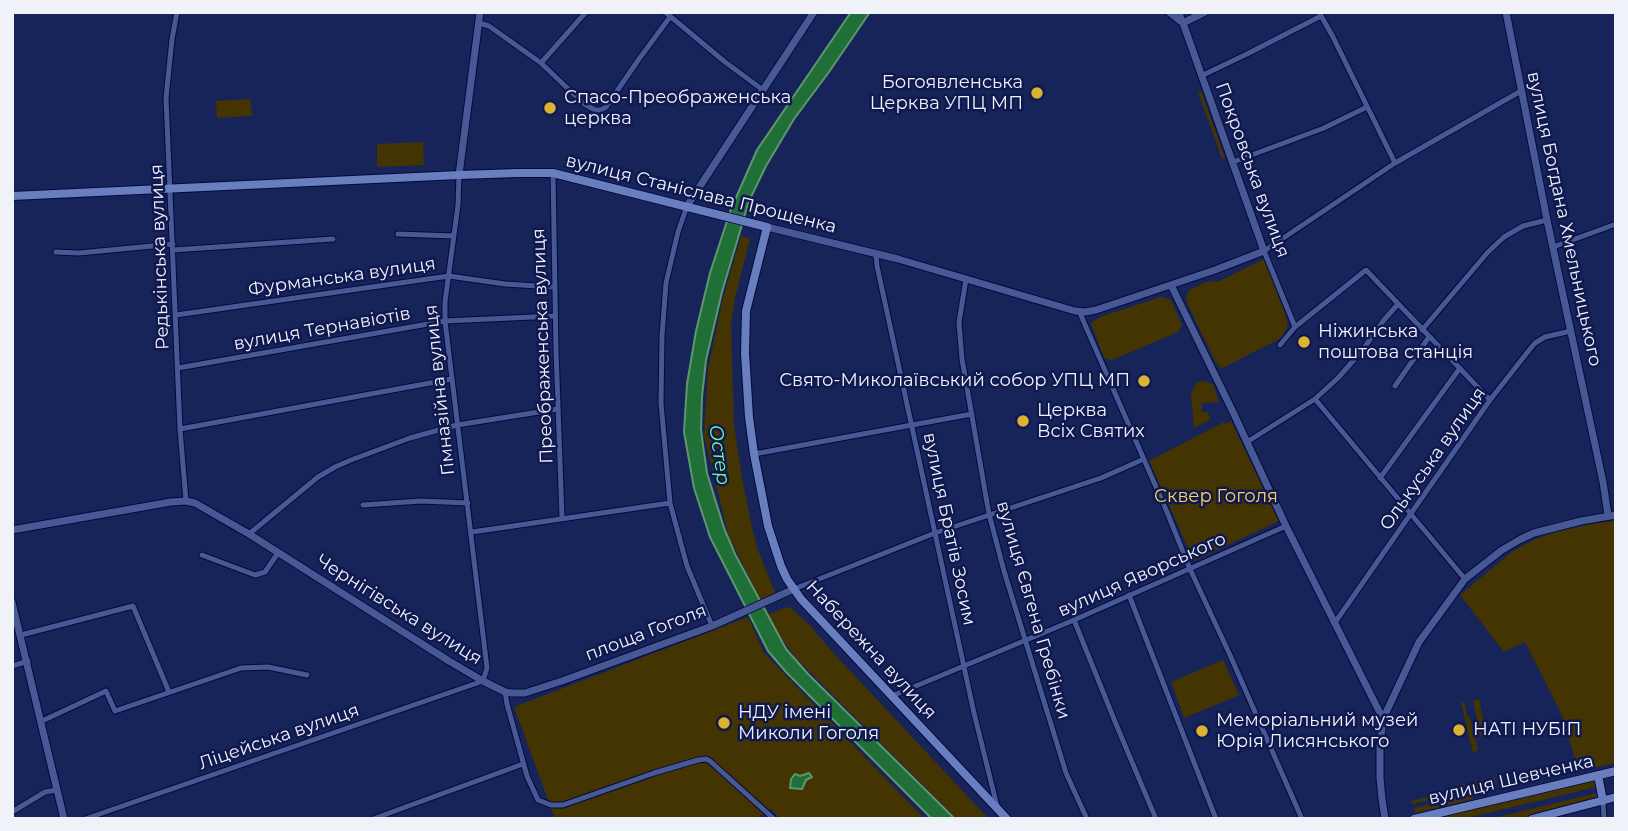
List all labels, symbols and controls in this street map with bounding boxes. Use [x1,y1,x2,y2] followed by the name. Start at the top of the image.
[1522,70,1606,368] street label: вулиця Богдана Хмельницького
[870,72,1023,114] place label: Богоявленська Церква УПЦ МП
[1210,79,1294,261] street label: Покровська вулиця
[1029,85,1045,101] marker: Богоявленська Церква УПЦ МП
[564,87,791,130] place label: Спасо-Преображенська церква
[542,100,558,116] marker: Спасо-Преображенська церква
[563,150,839,238] street label: вулиця Станіслава Прощенка
[146,164,174,350] street label: Редькінська вулиця
[528,228,558,464] street label: Преображенська вулиця
[247,253,437,301] street label: Фурманська вулиця
[232,303,412,355] street label: вулиця Тернавіотів
[420,303,460,477] street label: Гімназійна вулиця
[1318,321,1473,364] place label: Ніжинська поштова станція
[1296,334,1312,350] marker: Ніжинська поштова станція
[779,370,1130,392] place label: Свято-Миколаївський собор УПЦ МП
[1136,373,1152,389] marker: Свято-Миколаївський собор УПЦ МП
[1375,383,1491,535] street label: Олькуська вулиця
[1037,400,1145,442] place label: Церква Всіх Святих
[1015,413,1031,429] marker: Церква Всіх Святих
[703,423,735,487] water label: Остер
[918,431,980,627] street label: вулиця Братів Зосим
[1154,486,1278,508] park label: Сквер Гоголя
[991,498,1075,722] street label: вулиця Євгена Гребінки
[1055,528,1229,622] street label: вулиця Яворського
[312,550,486,670] street label: Чернігівська вулиця
[801,576,941,724] street label: Набережна вулиця
[582,600,710,666] street label: площа Гоголя
[196,699,362,775] street label: Ліцейська вулиця
[738,702,879,744] place label: НДУ імені Миколи Гоголя
[1216,710,1418,752] place label: Меморіальний музей Юрія Лисянського
[716,715,732,731] marker: НДУ імені Миколи Гоголя
[1473,719,1581,741] place label: НАТІ НУБІП
[1451,722,1467,738] marker: НАТІ НУБІП
[1194,723,1210,739] marker: Меморіальний музей Юрія Лисянського
[1426,750,1596,810] street label: вулиця Шевченка

